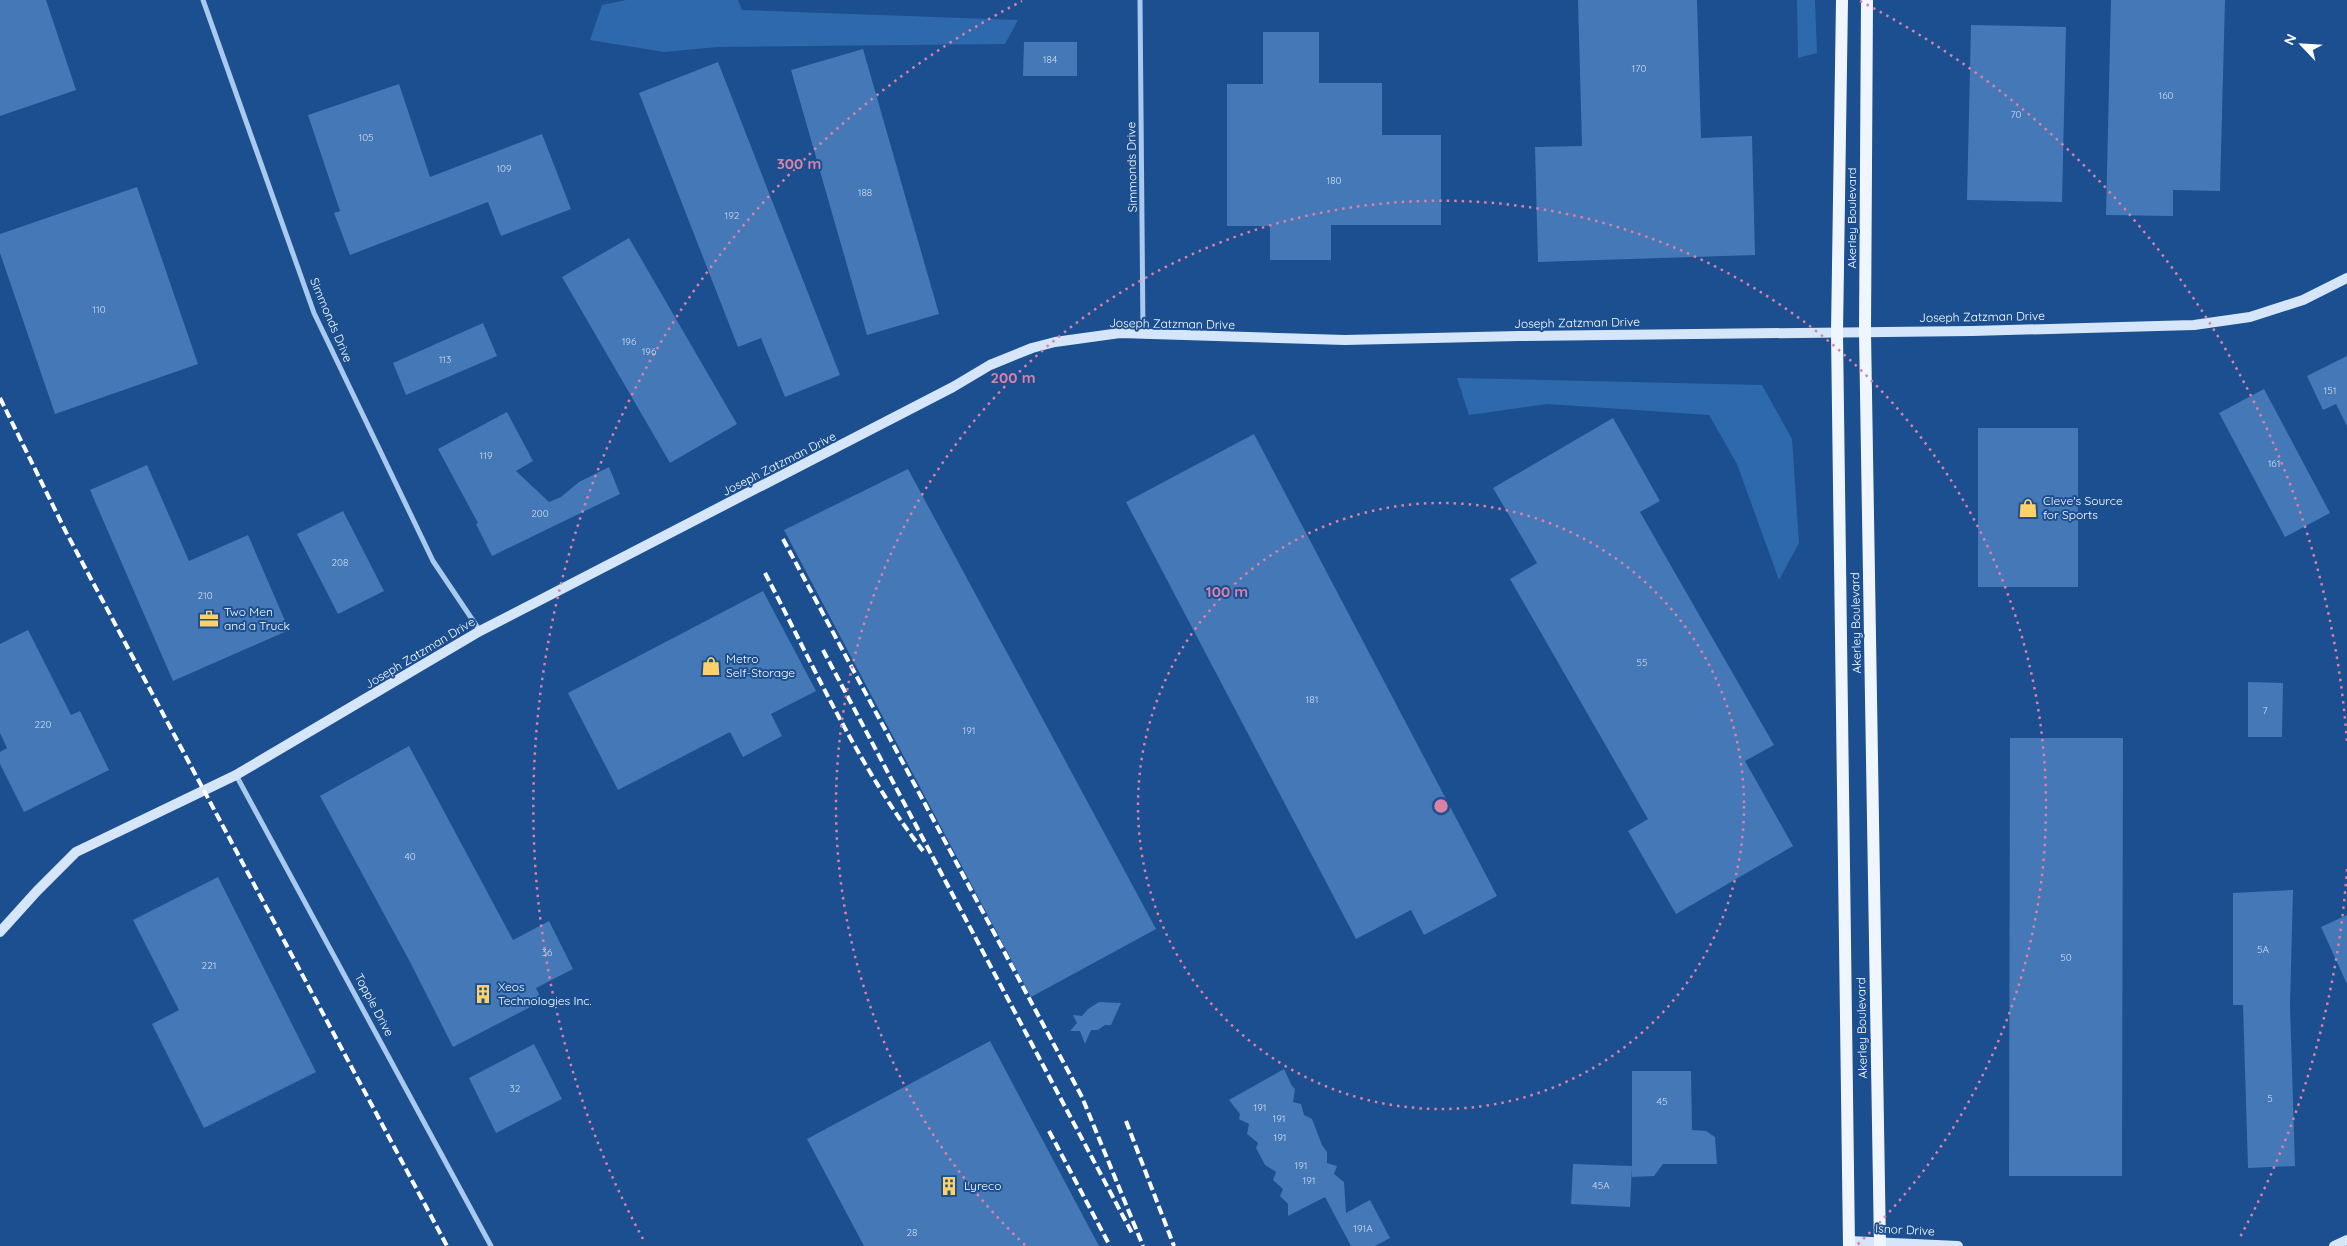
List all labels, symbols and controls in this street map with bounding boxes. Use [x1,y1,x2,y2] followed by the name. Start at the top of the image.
[2277,20,2327,70] north arrow
[2280,31,2301,48] text: N
[1043,53,1057,66] house number: 184
[1632,62,1646,75] house number: 170
[2158,89,2174,102] house number: 160
[2010,108,2022,121] house number: 70
[1123,121,1140,212] street label: Simmonds Drive
[358,131,374,144] house number: 105
[777,154,821,173] text: 300 m
[496,162,512,175] house number: 109
[1844,167,1859,269] street label: Akerley Boulevard
[1326,174,1342,187] house number: 180
[858,186,872,199] house number: 188
[725,209,740,222] house number: 192
[307,275,356,365] street label: Simmonds Drive
[92,303,106,316] house number: 110
[1919,308,2045,325] street label: Joseph Zatzman Drive
[1514,314,1640,331] street label: Joseph Zatzman Drive
[1109,315,1235,332] street label: Joseph Zatzman Drive
[622,335,637,348] house number: 196
[642,345,657,358] house number: 196
[439,353,451,366] house number: 113
[991,368,1036,387] text: 200 m
[2324,384,2336,397] house number: 151
[719,428,839,499] street label: Joseph Zatzman Drive
[480,449,493,462] house number: 119
[2268,457,2280,470] house number: 161
[2043,493,2123,522] place label: Cleve's Source for Sports
[2017,497,2039,519] shop icon: Cleve's Source for Sports
[531,507,549,520] house number: 200
[332,556,348,569] house number: 208
[1847,572,1864,674] street label: Akerley Boulevard
[1206,582,1248,601] text: 100 m
[197,589,213,602] house number: 210
[224,604,290,633] place label: Two Men and a Truck
[198,608,220,630] office icon: Two Men and a Truck
[362,614,478,691] street label: Joseph Zatzman Drive
[726,651,795,680] place label: Metro Self-Storage
[700,655,722,677] shop icon: Metro Self-Storage
[1637,656,1647,669] house number: 55
[1306,693,1318,706] house number: 181
[2262,704,2268,717] house number: 7
[34,718,52,731] house number: 220
[962,724,976,737] house number: 191
[1432,797,1450,815] centre of rings
[404,850,416,863] house number: 40
[2257,943,2269,956] house number: 5A
[542,946,553,959] house number: 36
[2060,951,2072,964] house number: 50
[202,959,216,972] house number: 221
[352,971,397,1039] street label: Topple Drive
[1853,977,1870,1079] street label: Akerley Boulevard
[498,979,592,1008] place label: Xeos Technologies Inc.
[472,983,494,1005] building icon: Xeos Technologies Inc.
[510,1082,521,1095] house number: 32
[2267,1092,2273,1105] house number: 5
[1657,1095,1667,1108] house number: 45
[1253,1101,1267,1114] house number: 191
[1272,1112,1286,1125] house number: 191
[1273,1131,1287,1144] house number: 191
[1294,1159,1308,1172] house number: 191
[1302,1174,1316,1187] house number: 191
[938,1175,960,1197] building icon: Lyreco
[964,1178,1002,1193] place label: Lyreco
[1592,1179,1610,1192] house number: 45A
[1875,1220,1935,1239] street label: Isnor Drive
[1353,1222,1373,1235] house number: 191A
[907,1226,917,1239] house number: 28

